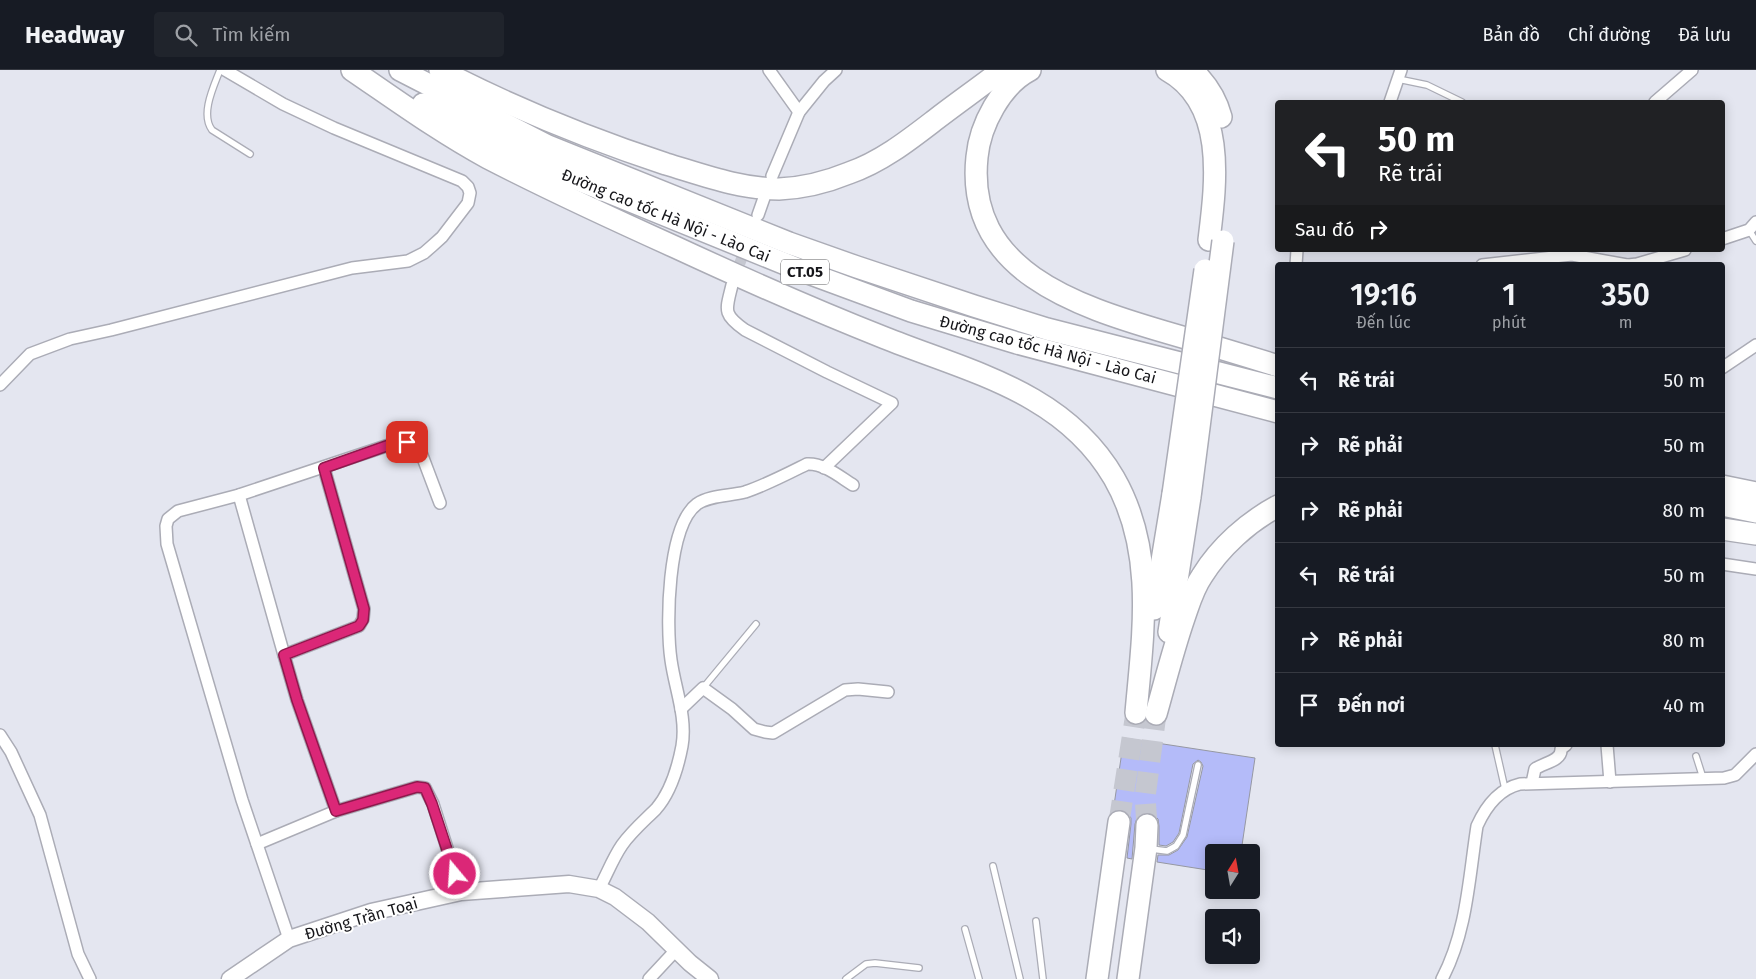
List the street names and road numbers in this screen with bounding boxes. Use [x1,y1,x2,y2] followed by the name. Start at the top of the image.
[559,164,773,266] street label: Đường cao tốc Hà Nội - Lào Cai
[781,260,829,284] road number: CT.05
[937,310,1159,388] street label: Đường cao tốc Hà Nội - Lào Cai
[302,892,420,944] street label: Đường Trần Toại

